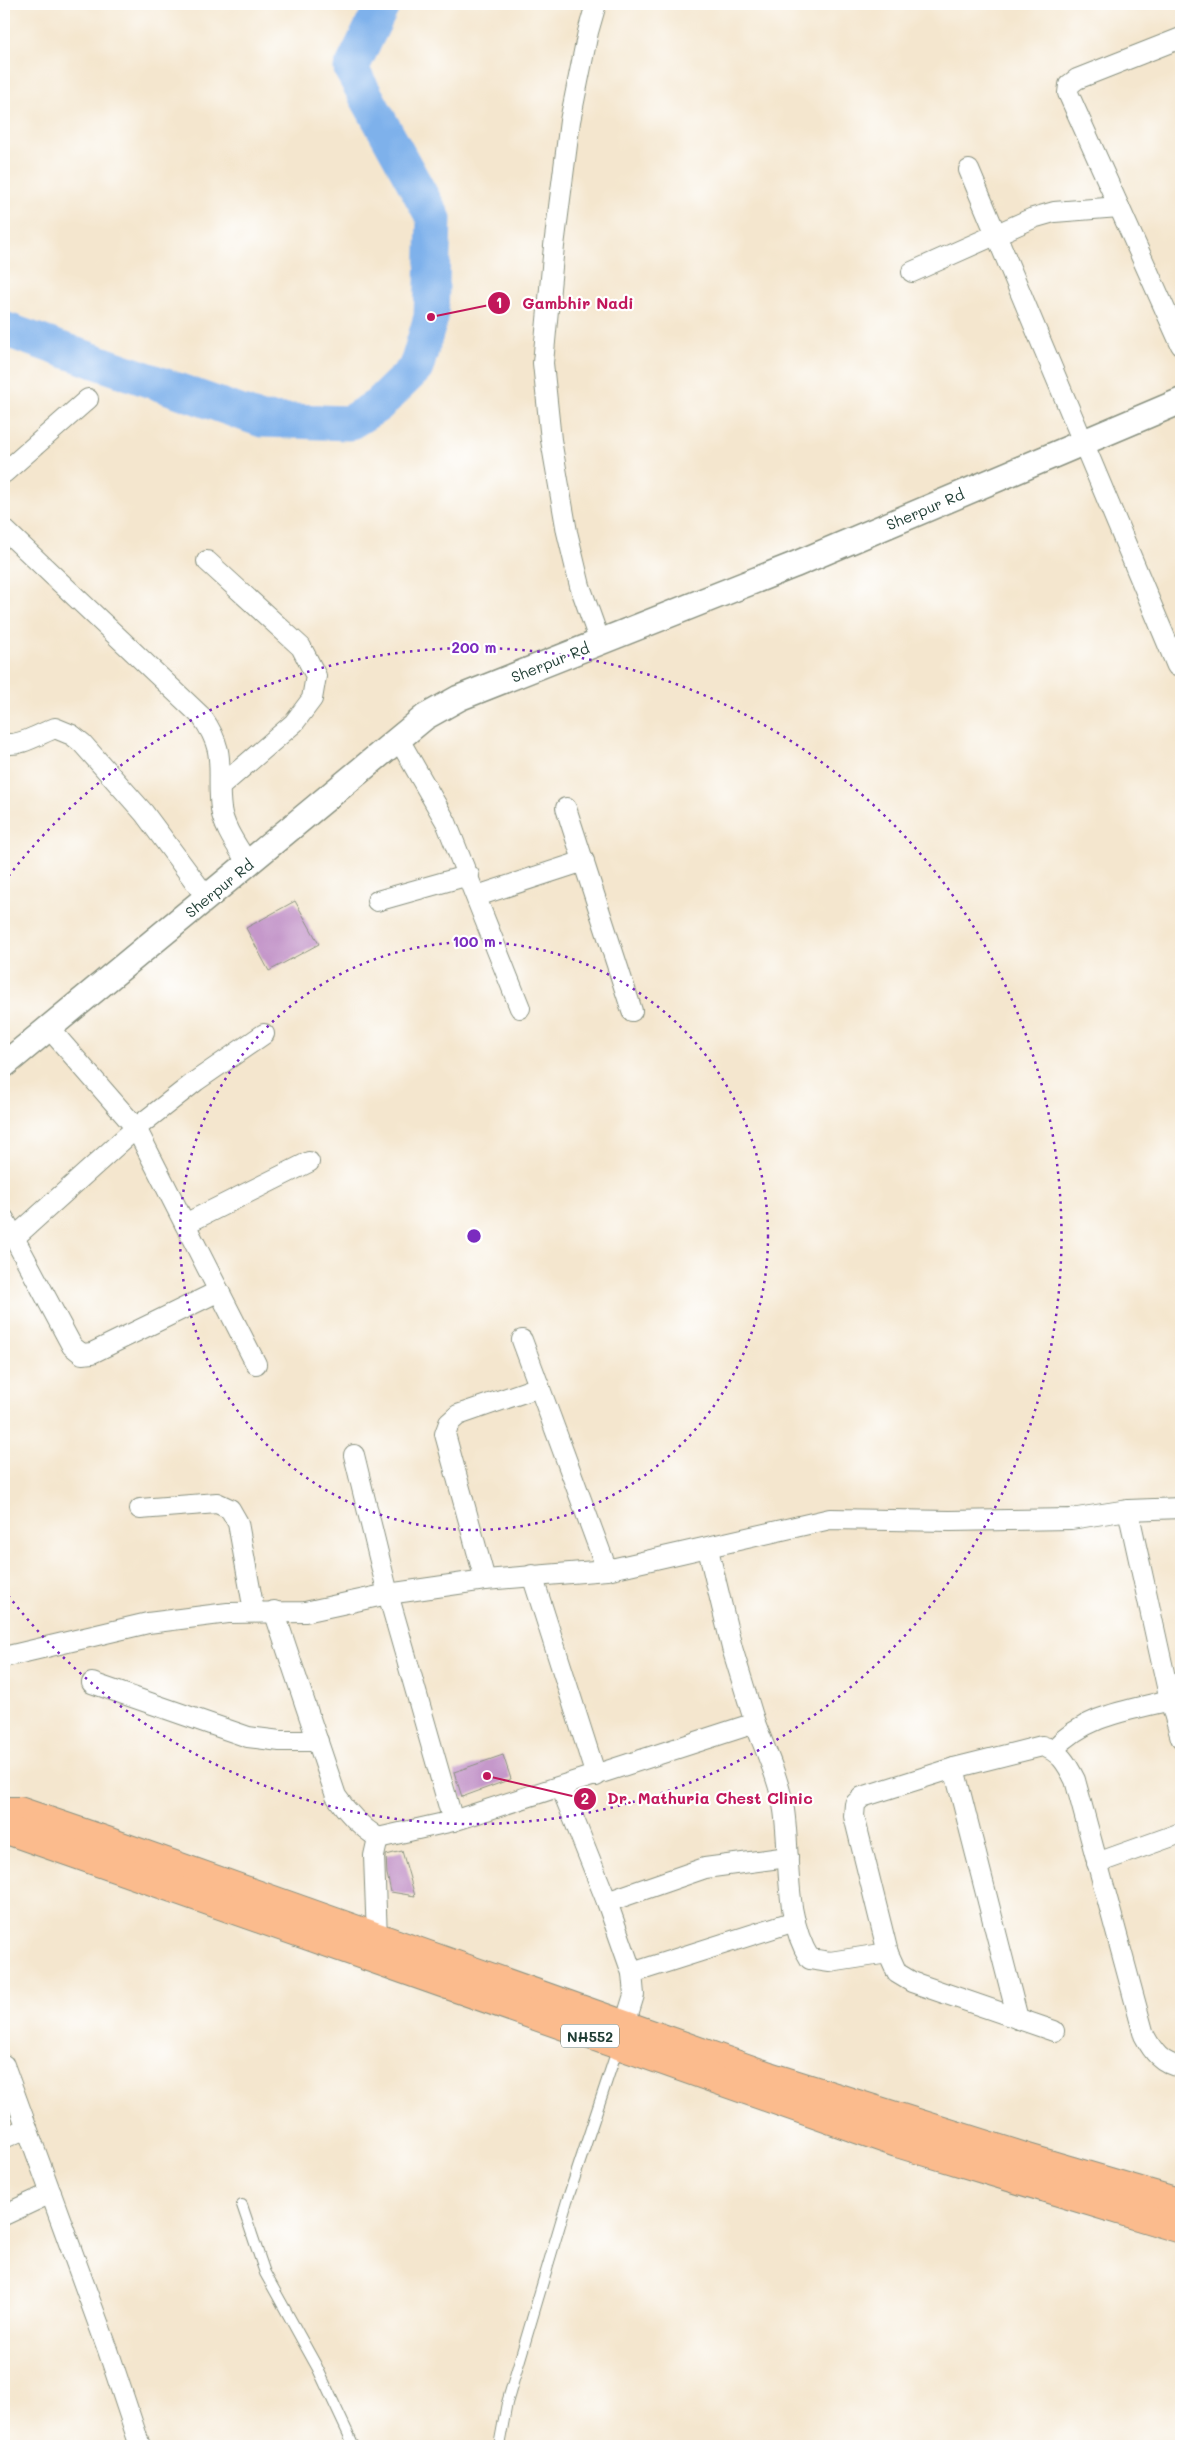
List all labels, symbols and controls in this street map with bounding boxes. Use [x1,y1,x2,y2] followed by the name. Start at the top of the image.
[487,287,643,318] callout: Gambhir Nadi
[496,292,502,312] text: 1
[522,292,634,313] text: Gambhir Nadi
[883,484,967,534] street label: Sherpur Rd
[452,637,497,657] text: 200 m
[508,637,592,687] street label: Sherpur Rd
[181,854,257,922] street label: Sherpur Rd
[452,931,496,951] text: 100 m
[465,1227,483,1245] centre of rings
[572,1783,823,1814] callout: Dr. Mathuria Chest Clinic
[607,1787,813,1808] text: Dr. Mathuria Chest Clinic
[581,1788,589,1808] text: 2
[561,2024,619,2048] road number: NH552

